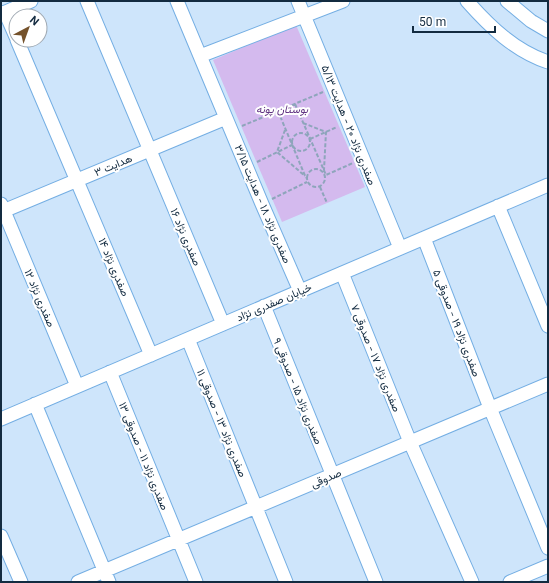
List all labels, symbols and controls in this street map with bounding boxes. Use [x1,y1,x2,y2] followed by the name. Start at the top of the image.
[8,8,48,48] north arrow
[413,8,495,34] scale bar
[25,13,42,31] text: N
[419,14,446,32] text: 50 m
[316,63,380,188] street label: صفدری نژاد ۲۰ - هدایت ۵/۱۳
[256,102,309,119] park label: بوستان پونه
[229,143,294,267] street label: صفدری نژاد ۱۸ - هدایت ۳/۱۵
[92,151,136,182] street label: هدایت ۳
[165,206,204,269] street label: صفدری نژاد ۱۶
[93,236,133,300] street label: صفدری نژاد ۱۴
[19,267,58,330] street label: صفدری نژاد ۱۲
[427,267,484,380] street label: صفدری نژاد ۱۹ - صدوقی ۵
[234,280,315,327] street label: خیابان صفدری نژاد
[345,302,404,415] street label: صفدری نژاد ۱۷ - صدوقی ۷
[267,336,326,448] street label: صفدری نژاد ۱۵ - صدوقی ۹
[191,367,250,480] street label: صفدری نژاد ۱۳ - صدوقی ۱۱
[113,400,172,513] street label: صفدری نژاد ۱۱ - صدوقی ۱۳
[308,465,345,493] street label: صدوقی

